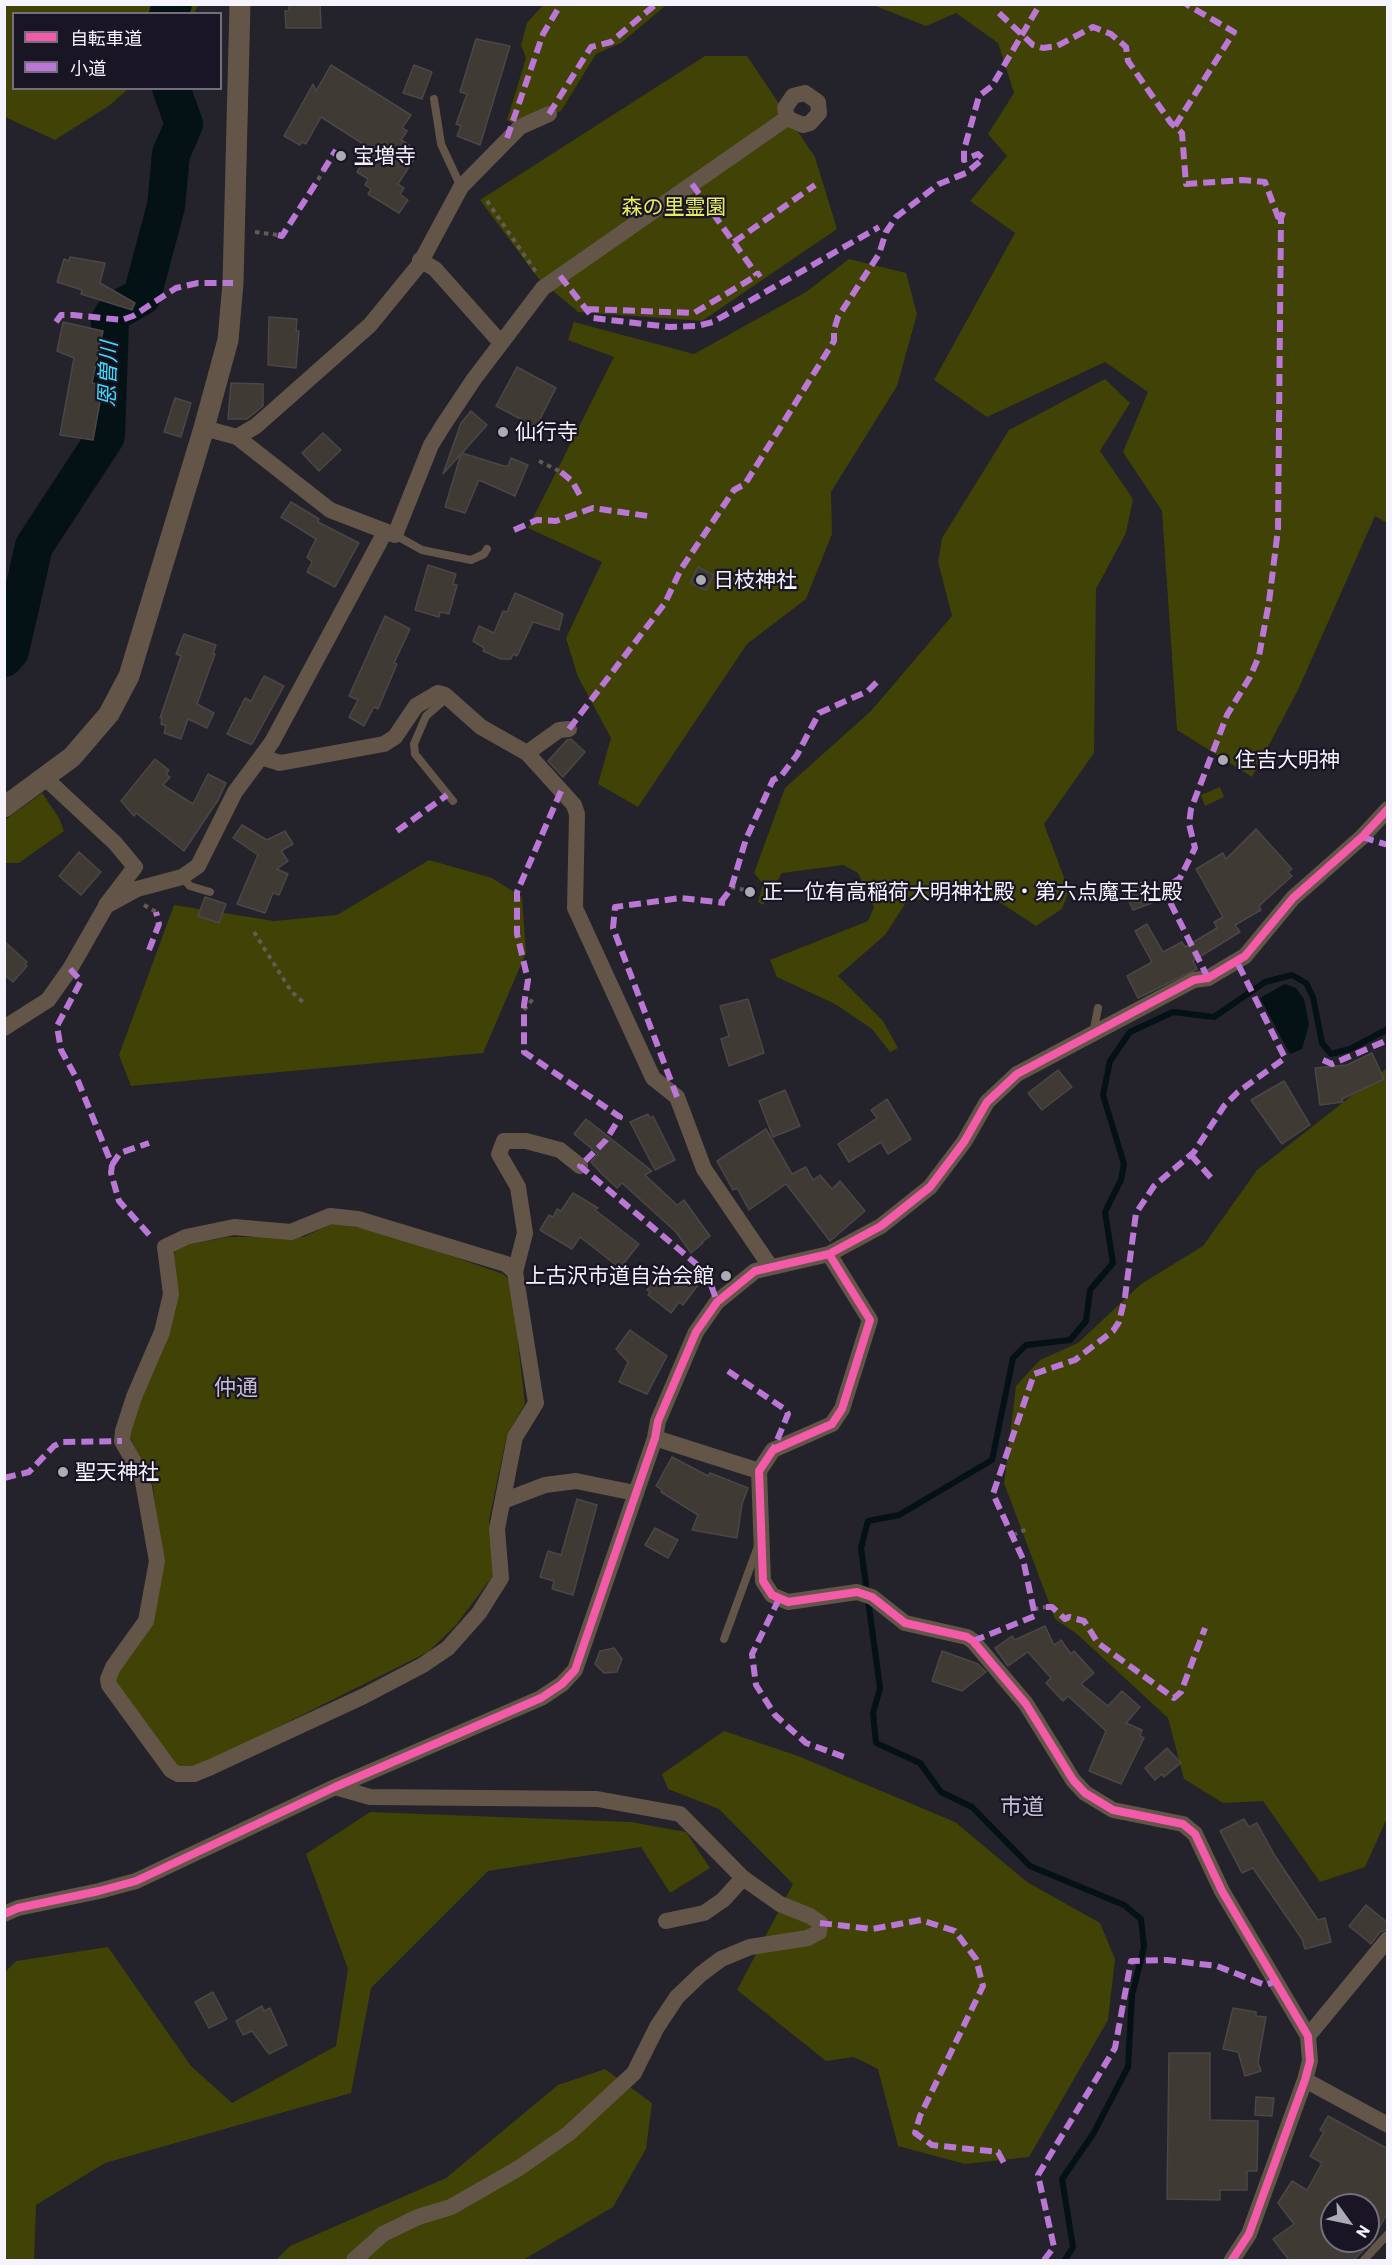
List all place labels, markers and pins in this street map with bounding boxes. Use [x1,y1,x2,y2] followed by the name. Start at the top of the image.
[353,143,416,169] place label: 宝増寺
[334,149,348,163] marker: 宝増寺
[515,419,578,445] place label: 仙行寺
[496,425,510,439] marker: 仙行寺
[713,567,797,593] place label: 日枝神社
[694,573,708,587] marker: 日枝神社
[1235,747,1340,773] place label: 住吉大明神
[1216,753,1230,767] marker: 住吉大明神
[762,879,1182,905] place label: 正一位有高稲荷大明神社殿・第六点魔王社殿
[743,885,757,899] marker: 正一位有高稲荷大明神社殿・第六点魔王社殿
[525,1263,714,1289] place label: 上古沢市道自治会館
[719,1269,733,1283] marker: 上古沢市道自治会館
[75,1459,159,1485] place label: 聖天神社
[56,1465,70,1479] marker: 聖天神社

